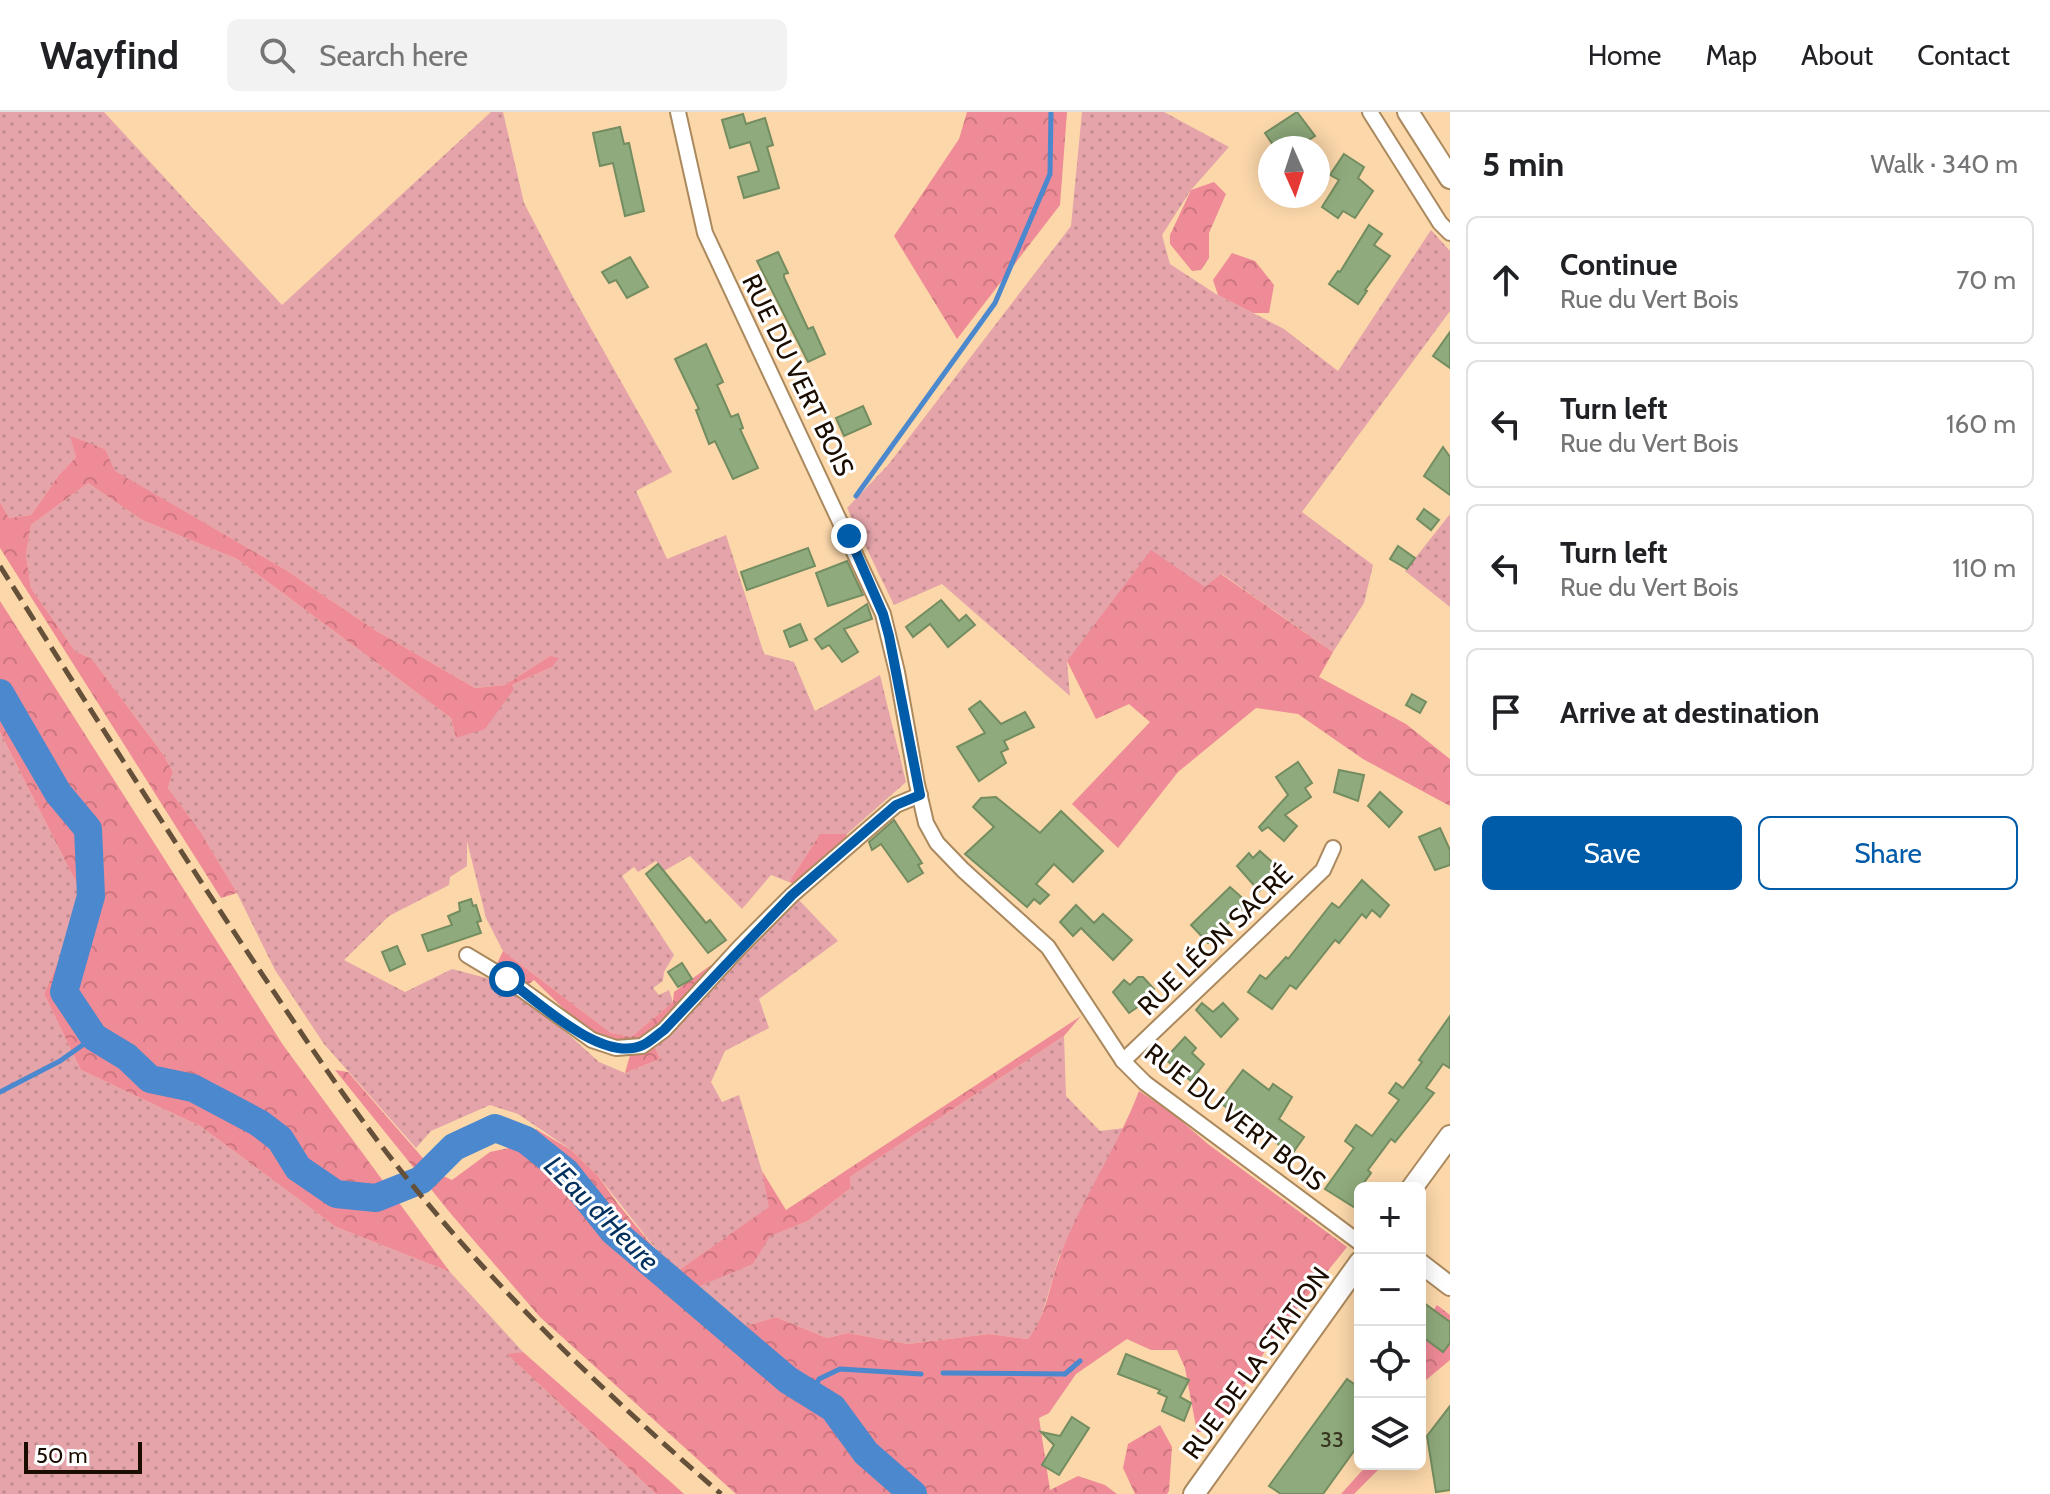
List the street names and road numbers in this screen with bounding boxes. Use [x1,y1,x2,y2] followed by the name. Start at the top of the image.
[735,269,861,481] street label: RUE DU VERT BOIS
[1131,858,1299,1022] street label: RUE LÉON SACRÉ
[1138,1036,1332,1198] street label: RUE DU VERT BOIS
[1175,1261,1337,1465] street label: RUE DE LA STATION

